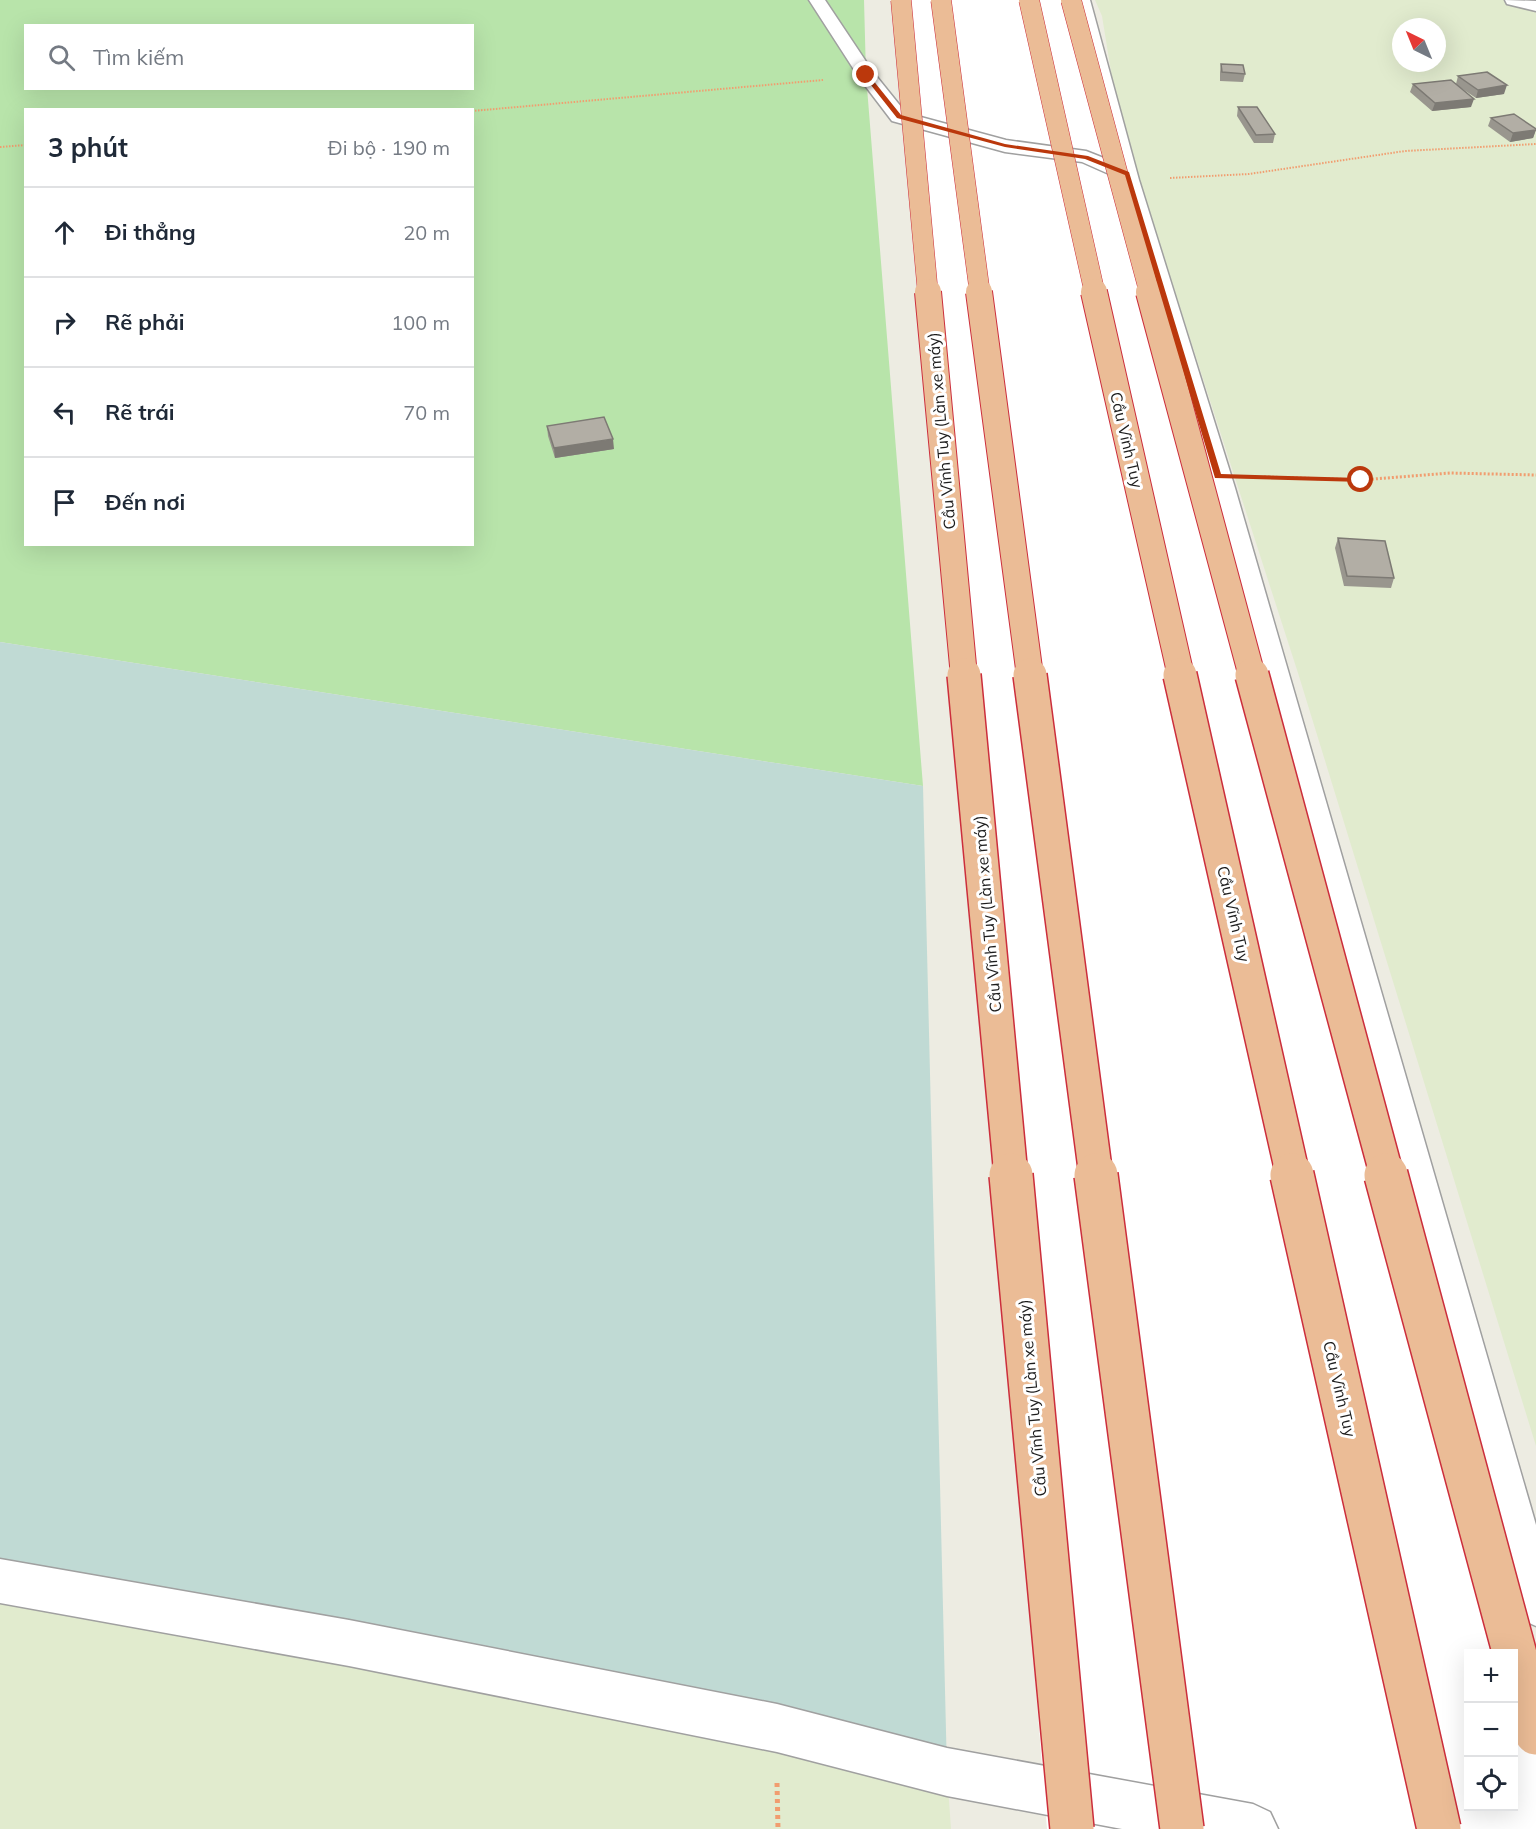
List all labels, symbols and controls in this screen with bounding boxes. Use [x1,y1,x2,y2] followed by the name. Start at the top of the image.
[1392,18,1446,72] north arrow
[24,24,474,90] search box
[45,41,78,74] icon: search
[93,43,184,71] text: Tìm kiếm
[852,61,878,87] route end
[48,131,128,164] text: 3 phút
[328,135,450,160] text: Đi bộ · 190 m
[48,216,81,249] icon: ahead
[105,218,196,246] text: Đi thẳng
[403,220,450,245] text: 20 m
[48,306,81,339] icon: right
[105,308,185,336] text: Rẽ phải
[391,310,450,335] text: 100 m
[922,332,960,530] street label: Cầu Vĩnh Tuy (Làn xe máy)
[1106,390,1148,491] street label: Cầu Vĩnh Tuy
[48,396,81,429] icon: left
[105,398,175,426] text: Rẽ trái
[403,400,450,425] text: 70 m
[1347,466,1373,492] route start
[48,486,81,519] icon: arrive
[105,488,185,516] text: Đến nơi
[968,815,1006,1013] street label: Cầu Vĩnh Tuy (Làn xe máy)
[1213,864,1255,965] street label: Cầu Vĩnh Tuy
[1013,1299,1051,1497] street label: Cầu Vĩnh Tuy (Làn xe máy)
[1319,1339,1361,1440] street label: Cầu Vĩnh Tuy
[1464,1649,1518,1811] map controls
[1464,1649,1518,1703] button: +
[1464,1703,1518,1757] button: −
[1464,1757,1518,1811] button: locate

